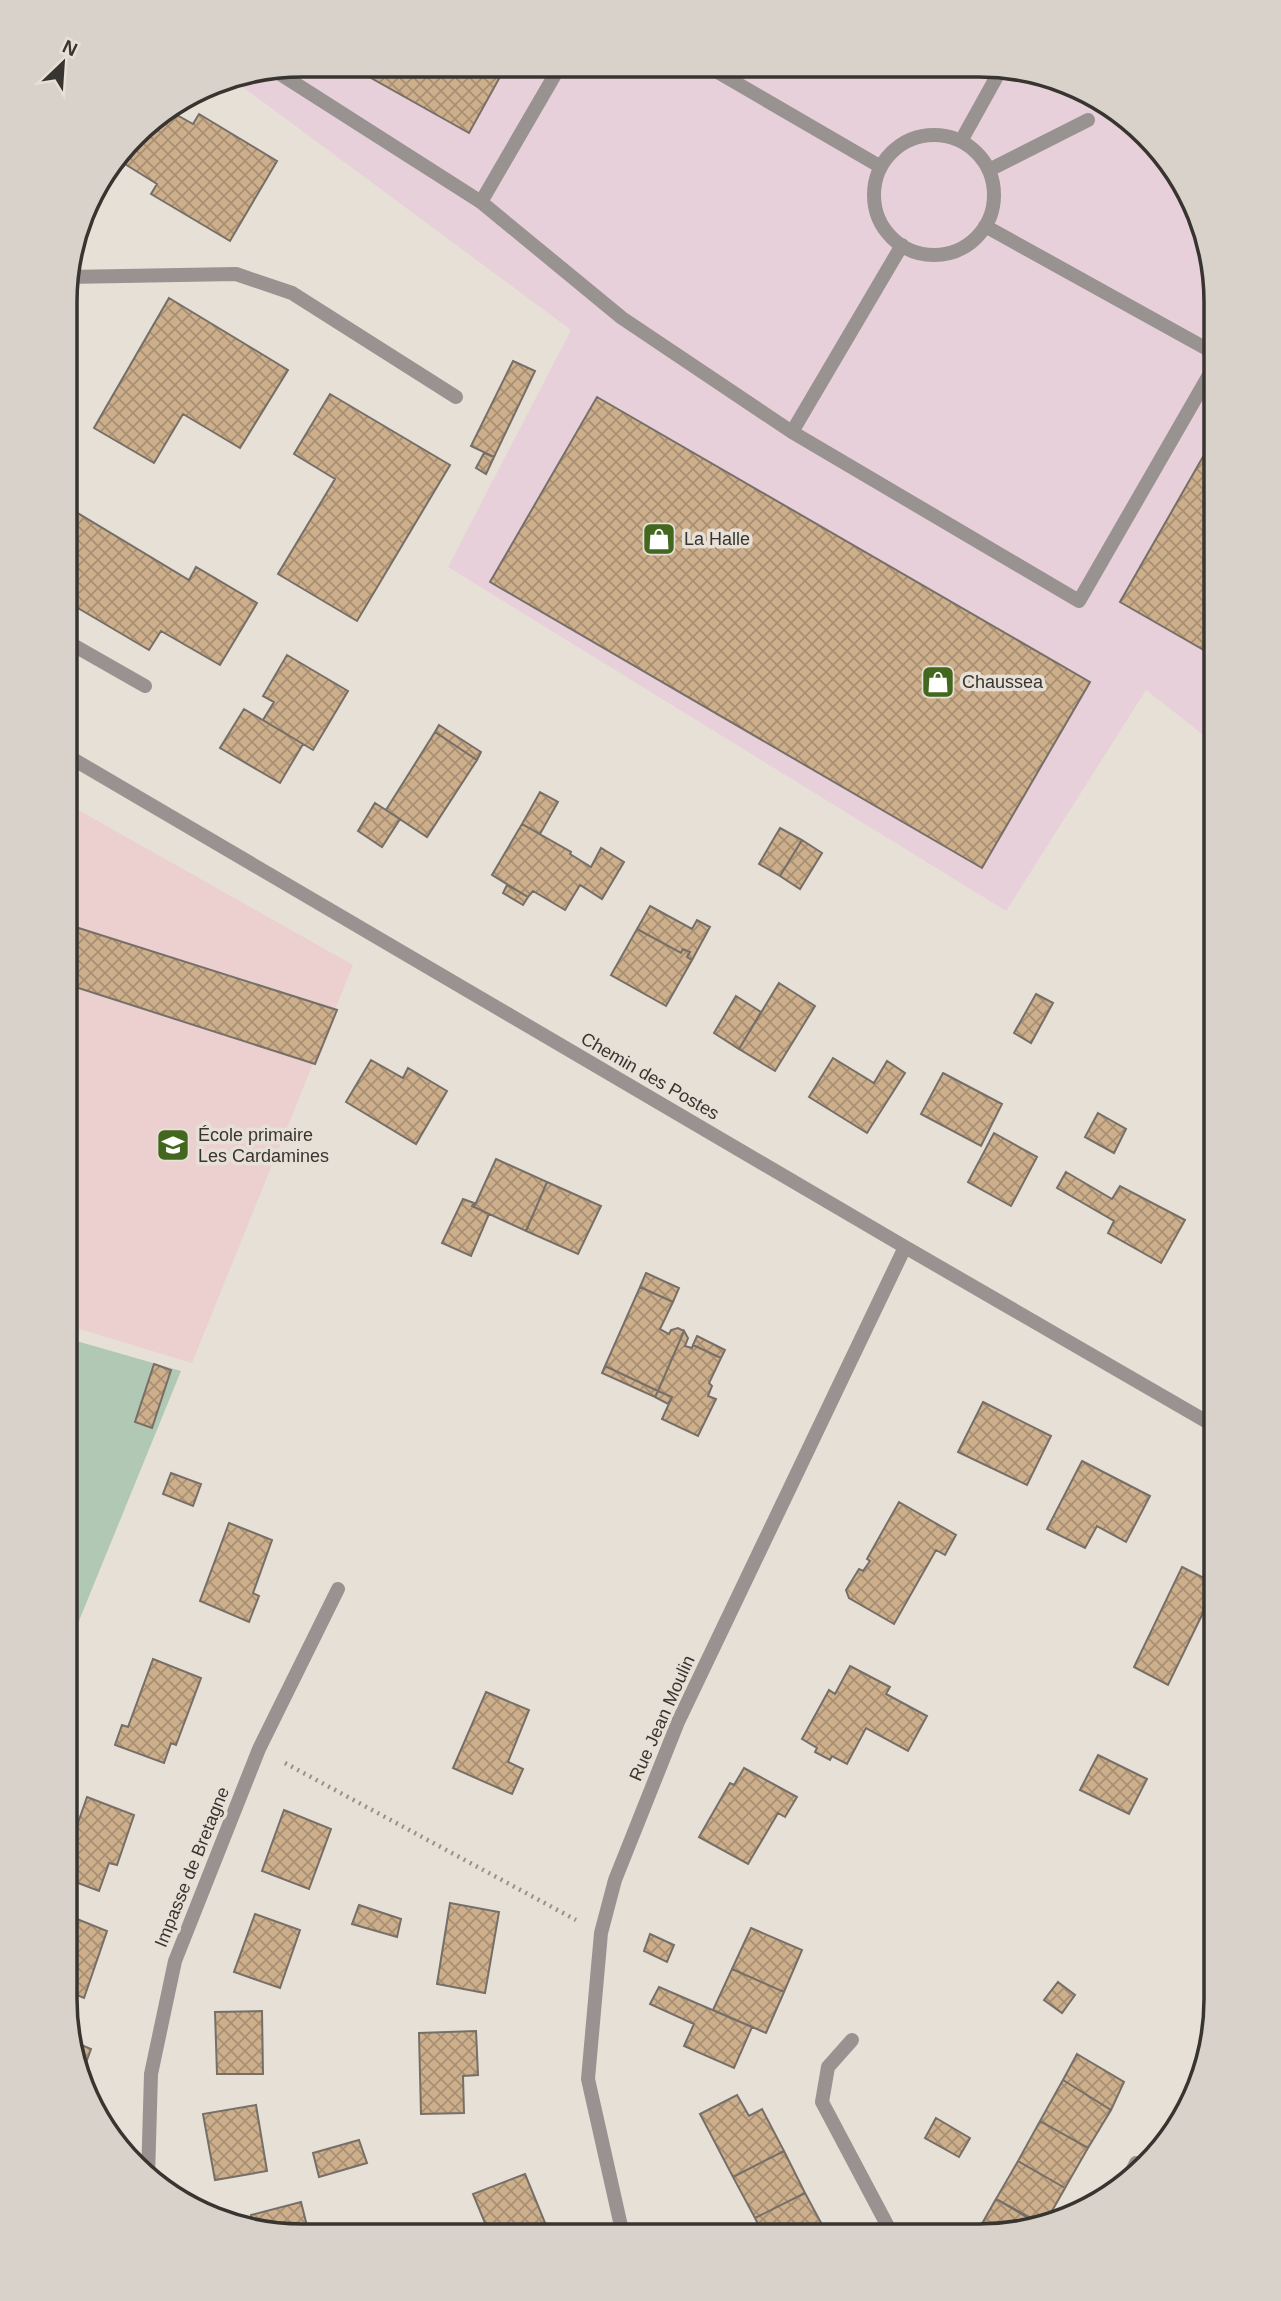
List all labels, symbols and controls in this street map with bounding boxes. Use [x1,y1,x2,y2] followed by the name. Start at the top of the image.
[28,28,98,98] north arrow
[59,36,81,60] text: N
[640,520,678,558] shop icon: La Halle
[684,529,750,549] place label: La Halle
[919,663,957,701] shop icon: Chaussea
[962,672,1044,692] place label: Chaussea
[577,1028,723,1124] street label: Chemin des Postes
[198,1125,329,1166] place label: École primaire Les Cardamines
[154,1126,192,1164] school or university icon: École primaire Les Cardamines
[625,1652,699,1784] street label: Rue Jean Moulin
[151,1784,233,1950] street label: Impasse de Bretagne

